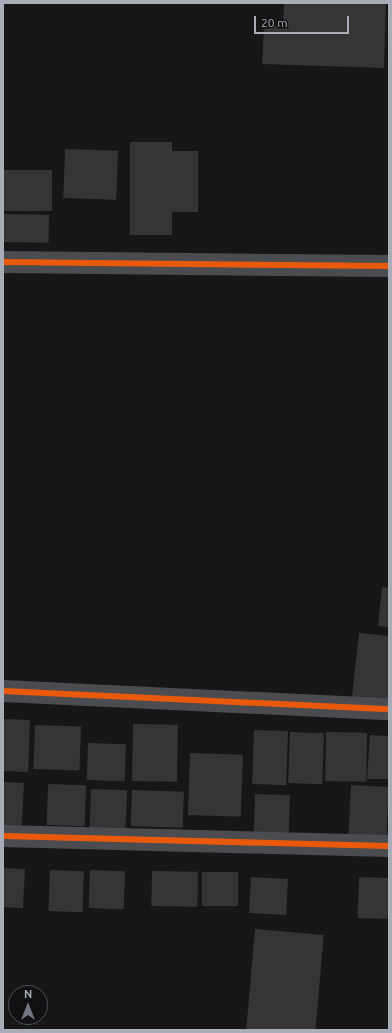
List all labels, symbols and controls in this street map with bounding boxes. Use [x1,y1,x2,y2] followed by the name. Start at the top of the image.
[256,8,351,34] scale bar
[261,16,288,29] text: 20 m
[8,985,48,1025] north arrow
[24,988,32,1000] text: N

